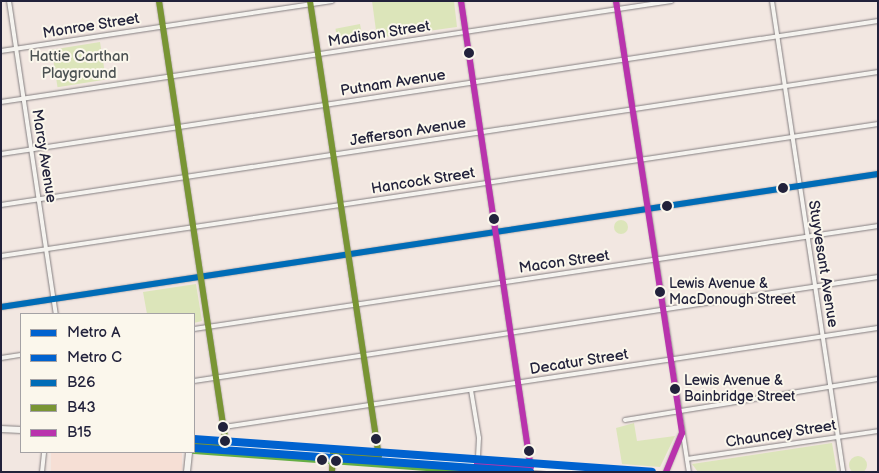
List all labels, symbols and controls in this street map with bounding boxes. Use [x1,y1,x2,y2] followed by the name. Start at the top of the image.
[41,9,141,43] street label: Monroe Street
[327,17,431,51] street label: Madison Street
[29,47,129,82] park label: Hattie Carthan Playground
[464,48,474,58] unlabelled marker
[339,66,447,100] street label: Putnam Avenue
[28,107,60,205] street label: Marcy Avenue
[349,114,467,150] street label: Jefferson Avenue
[370,164,476,198] street label: Hancock Street
[778,183,788,193] unlabelled marker
[804,199,842,329] street label: Stuyvesant Avenue
[662,201,672,211] unlabelled marker
[489,214,499,224] unlabelled marker
[517,247,611,277] street label: Macon Street
[669,276,796,308] place label: Lewis Avenue & MacDonough Street
[655,287,665,297] marker: Lewis Avenue & MacDonough Street
[20,313,195,453] legend
[67,323,120,342] text: Metro A
[528,345,630,379] street label: Decatur Street
[67,348,122,367] text: Metro C
[67,373,95,392] text: B26
[684,373,796,406] place label: Lewis Avenue & Bainbridge Street
[670,384,680,394] marker: Lewis Avenue & Bainbridge Street
[67,398,96,417] text: B43
[724,416,838,452] street label: Chauncey Street
[218,422,228,432] unlabelled marker
[67,423,92,442] text: B15
[371,434,381,444] unlabelled marker
[220,436,230,446] unlabelled marker
[524,446,534,456] unlabelled marker
[317,455,327,465] unlabelled marker
[331,456,341,466] unlabelled marker

